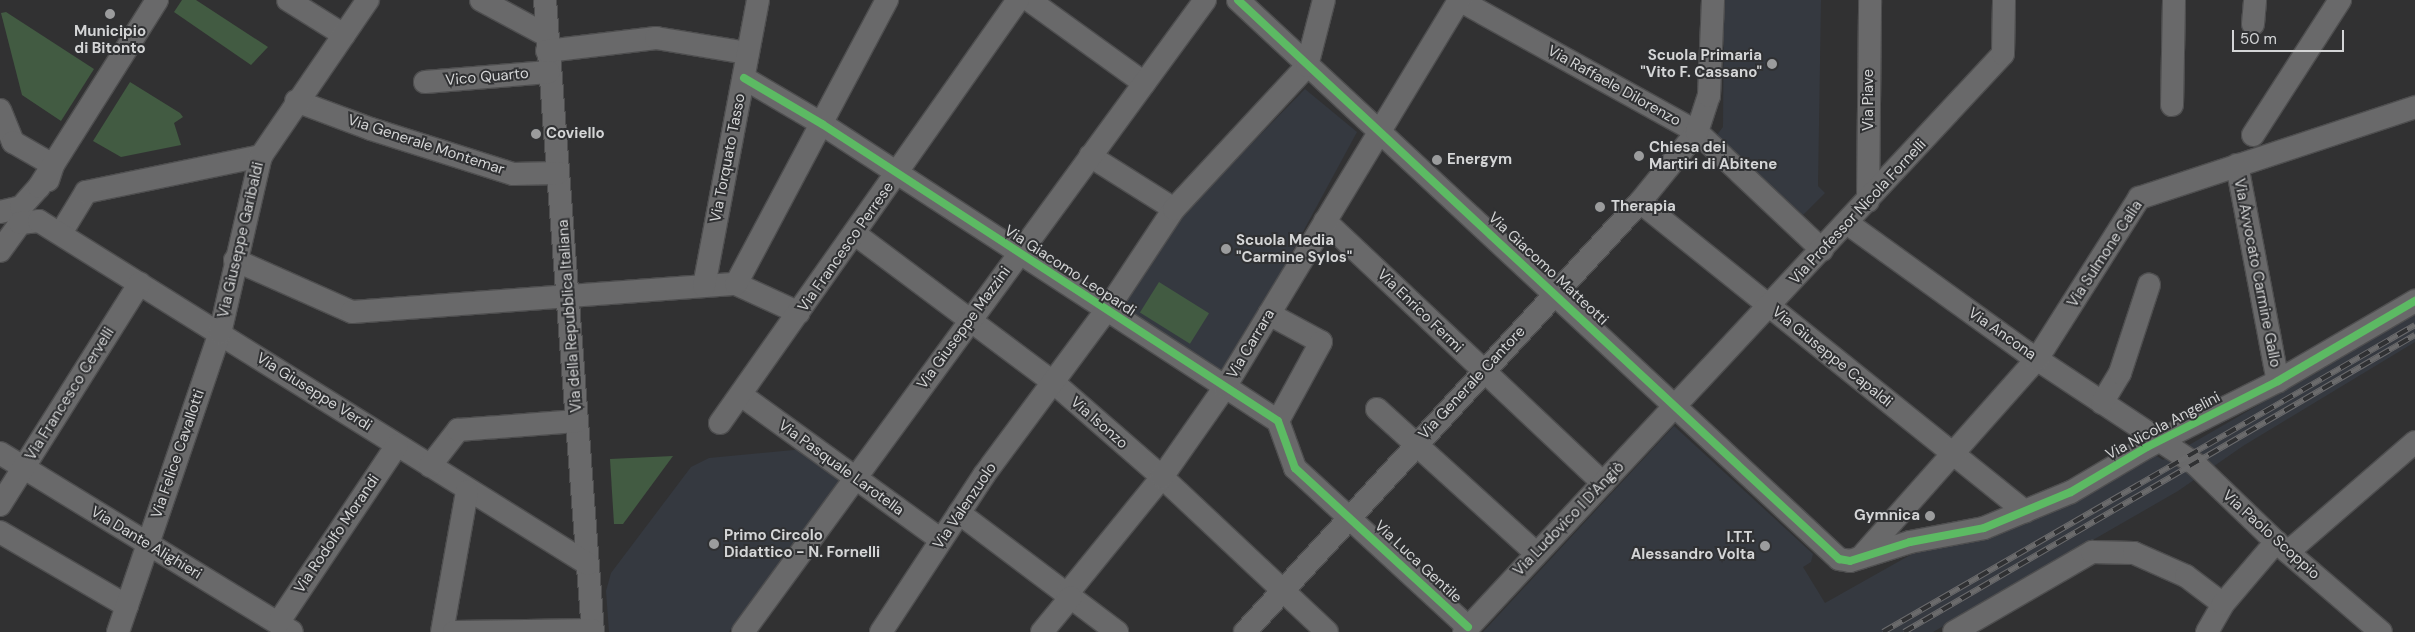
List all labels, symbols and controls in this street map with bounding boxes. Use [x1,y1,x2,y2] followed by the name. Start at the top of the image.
[104,8,116,20] marker: Municipio di Bitonto
[2235,20,2348,52] scale bar
[74,22,146,57] place label: Municipio di Bitonto
[2240,29,2277,49] text: 50 m
[1544,42,1684,130] street label: Via Raffaele Dilorenzo
[1640,46,1762,81] place label: Scuola Primaria "Vito F. Cassano"
[1766,58,1778,70] marker: Scuola Primaria "Vito F. Cassano"
[445,64,529,90] street label: Vico Quarto
[1860,69,1878,131] street label: Via Piave
[707,92,749,224] street label: Via Torquato Tasso
[345,111,507,179] street label: Via Generale Montemar
[546,125,605,143] place label: Coviello
[530,128,542,140] marker: Coviello
[1786,136,1930,288] street label: Via Professor Nicola Fornelli
[1649,138,1777,173] place label: Chiesa dei Martiri di Abitene
[1633,150,1645,162] marker: Chiesa dei Martiri di Abitene
[1447,151,1512,169] place label: Energym
[1431,154,1443,166] marker: Energym
[214,160,268,320] street label: Via Giuseppe Garibaldi
[2230,177,2284,369] street label: Via Avvocato Carmine Gallo
[794,179,898,315] street label: Via Francesco Perrese
[2064,197,2146,311] street label: Via Sulmone Calia
[1611,198,1676,216] place label: Therapia
[1593,200,1607,214] marker: Therapia
[1484,209,1612,329] street label: Via Giacomo Matteotti
[554,219,586,413] street label: Via della Repubblica Italiana
[1001,222,1139,320] street label: Via Giacomo Leopardi
[1236,231,1352,266] place label: Scuola Media "Carmine Sylos"
[1220,243,1232,255] marker: Scuola Media "Carmine Sylos"
[914,263,1014,393] street label: Via Giuseppe Mazzini
[1373,266,1467,356] street label: Via Enrico Fermi
[1768,303,1896,411] street label: Via Giuseppe Capaldi
[1965,304,2039,364] street label: Via Ancona
[1223,306,1279,382] street label: Via Carrara
[1415,323,1529,443] street label: Via Generale Cantore
[22,324,118,464] street label: Via Francesco Cervelli
[253,349,375,435] street label: Via Giuseppe Verdi
[148,387,208,521] street label: Via Felice Cavallotti
[2103,388,2223,464] street label: Via Nicola Angelini
[1067,393,1131,453] street label: Via Isonzo
[775,416,907,520] street label: Via Pasquale Larotella
[1510,458,1628,580] street label: Via Ludovico I D'Angiò
[930,459,1000,553] street label: Via Valenzuolo
[291,471,383,597] street label: Via Rodolfo Morandi
[2219,487,2323,583] street label: Via Paolo Scoppio
[87,503,205,583] street label: Via Dante Alighieri
[1854,507,1920,525] place label: Gymnica
[1924,510,1936,522] marker: Gymnica
[1371,517,1465,607] street label: Via Luca Gentile
[724,526,880,561] place label: Primo Circolo Didattico - N. Fornelli
[1631,528,1755,563] place label: I.T.T. Alessandro Volta
[708,538,720,550] marker: Primo Circolo Didattico - N. Fornelli
[1759,540,1771,552] marker: I.T.T. Alessandro Volta

